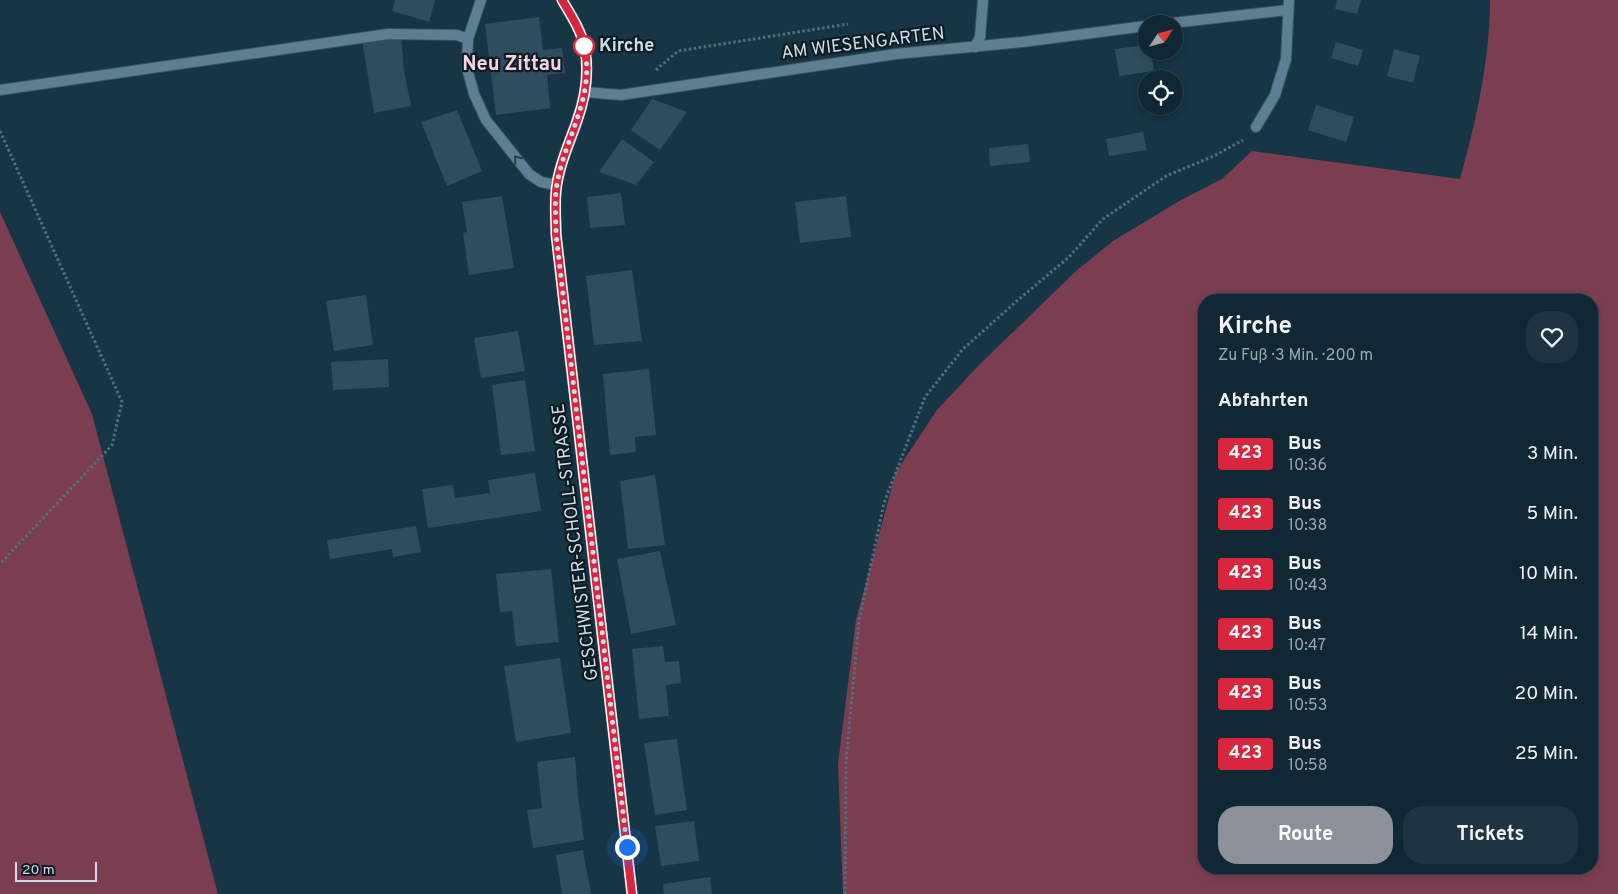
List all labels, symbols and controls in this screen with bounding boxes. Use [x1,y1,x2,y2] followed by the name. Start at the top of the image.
[1138,15,1182,60] north arrow
[1138,15,1183,115] map controls
[780,23,946,65] street label: AM WIESENGARTEN
[573,35,595,57] marker: Kirche
[599,35,654,58] place label: Kirche
[462,52,562,78] district label: Neu Zittau
[1138,70,1183,115] button: locate
[515,156,523,165] one-way arrow
[1526,311,1578,363] button: heart
[1218,312,1292,342] text: Kirche
[1218,346,1373,366] text: Zu Fuß · 3 Min. · 200 m
[1218,389,1308,413] text: Abfahrten
[548,402,604,682] street label: GESCHWISTER-SCHOLL-STRASSE
[1288,432,1322,456] text: Bus
[1229,442,1262,465] text: 423
[1527,442,1578,466] text: 3 Min.
[1288,456,1327,476] text: 10:36
[1288,492,1322,516] text: Bus
[1229,502,1262,525] text: 423
[1527,502,1578,526] text: 5 Min.
[1288,516,1327,536] text: 10:38
[1288,552,1322,576] text: Bus
[1229,562,1262,585] text: 423
[1519,562,1578,586] text: 10 Min.
[1288,576,1327,596] text: 10:43
[1288,612,1322,636] text: Bus
[1229,622,1262,645] text: 423
[1520,622,1578,646] text: 14 Min.
[1288,636,1326,656] text: 10:47
[1288,672,1322,696] text: Bus
[1229,682,1262,705] text: 423
[1515,682,1578,706] text: 20 Min.
[1288,696,1327,716] text: 10:53
[1288,732,1322,756] text: Bus
[1229,742,1262,765] text: 423
[1515,742,1578,766] text: 25 Min.
[1288,756,1328,776] text: 10:58
[1218,806,1393,864] button: Route
[1403,806,1578,864] button: Tickets
[615,835,640,860] your location
[15,859,98,882] scale bar
[22,862,55,879] text: 20 m

